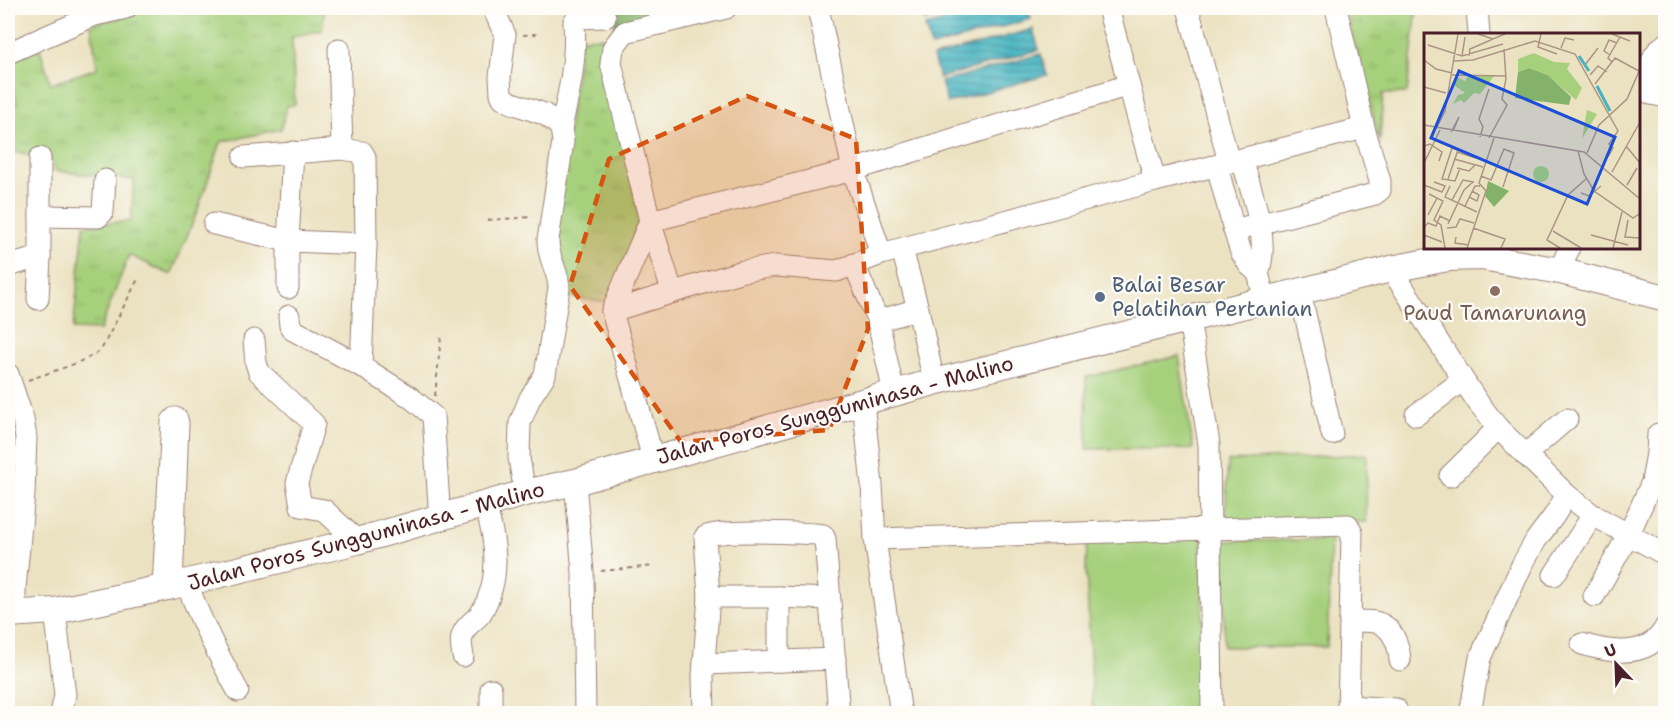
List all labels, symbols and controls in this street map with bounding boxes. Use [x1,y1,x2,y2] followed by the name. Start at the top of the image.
[1424,33,1640,249] inset map
[1112,271,1312,323] place label: Balai Besar Pelatihan Pertanian
[1488,284,1502,298] marker: Paud Tamarunang
[1093,290,1107,304] marker: Balai Besar Pelatihan Pertanian
[1403,299,1587,327] place label: Paud Tamarunang
[653,349,1017,471] street label: Jalan Poros Sungguminasa - Malino
[184,475,548,597] street label: Jalan Poros Sungguminasa - Malino
[1586,634,1646,694] north arrow
[1601,639,1620,662] text: U

